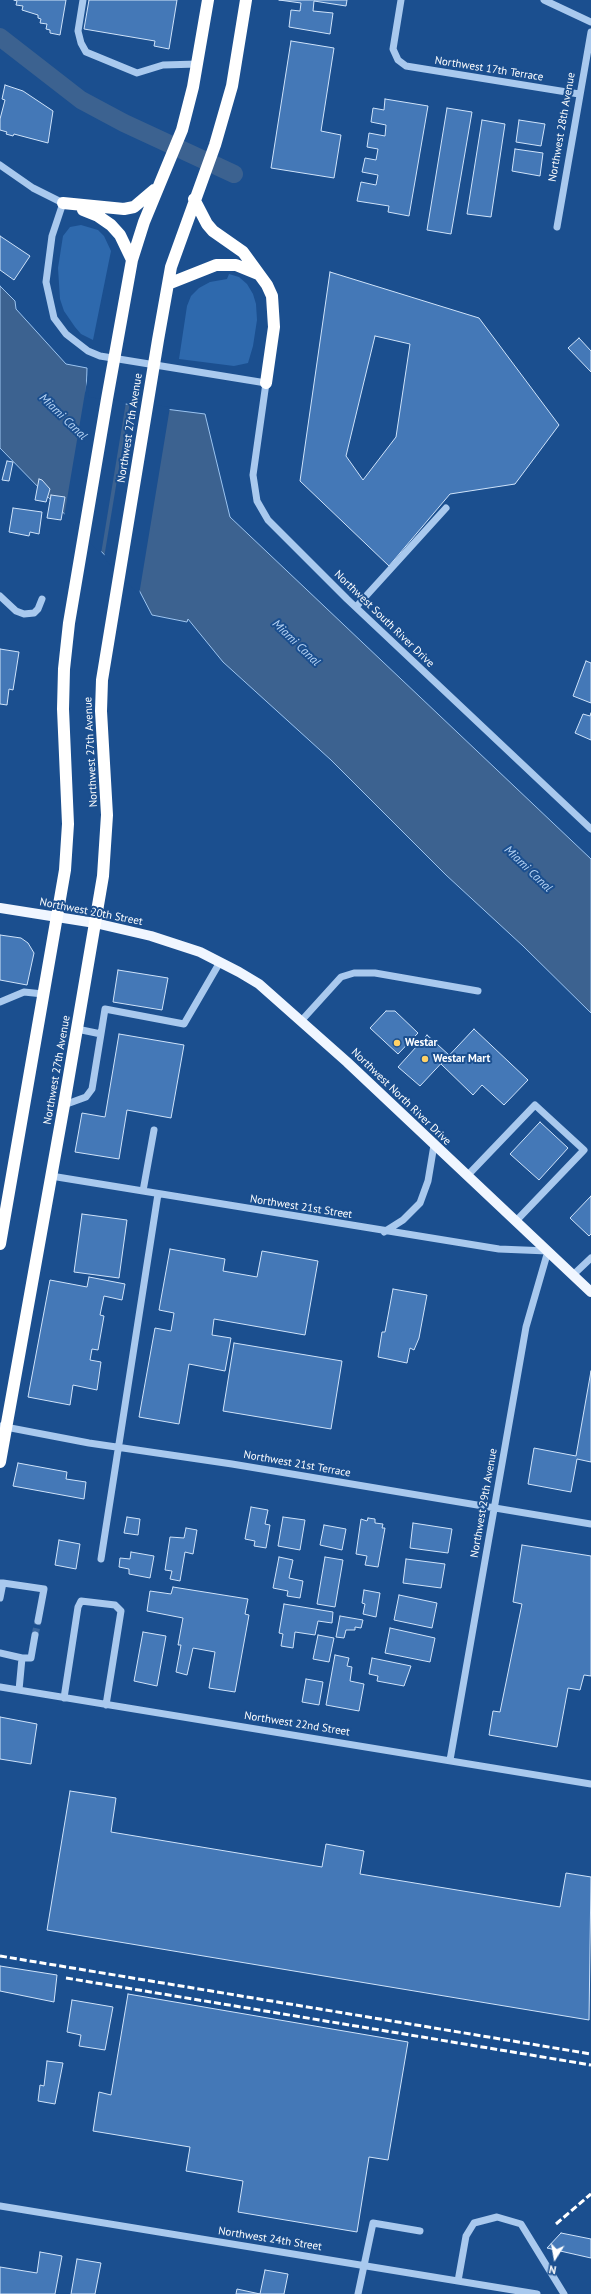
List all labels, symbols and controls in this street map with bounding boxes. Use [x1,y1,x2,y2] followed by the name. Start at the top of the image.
[434,54,544,84] street label: Northwest 17th Terrace
[546,71,578,183] street label: Northwest 28th Avenue
[115,372,145,484] street label: Northwest 27th Avenue
[36,391,90,443] water label: Miami Canal
[331,568,437,670] street label: Northwest South River Drive
[269,617,323,669] water label: Miami Canal
[82,696,100,808] street label: Northwest 27th Avenue
[501,843,555,895] water label: Miami Canal
[38,896,144,928] street label: Northwest 20th Street
[41,1014,73,1126] street label: Northwest 27th Avenue
[405,1036,437,1050] place label: Westar
[392,1038,402,1048] marker: Westar
[348,1046,454,1148] street label: Northwest North River Drive
[433,1052,490,1066] place label: Westar Mart
[420,1054,430,1064] marker: Westar Mart
[249,1192,353,1222] street label: Northwest 21st Street
[468,1447,500,1559] street label: Northwest 29th Avenue
[242,1448,352,1480] street label: Northwest 21st Terrace
[243,1709,351,1739] street label: Northwest 22nd Street
[217,2224,323,2254] street label: Northwest 24th Street
[535,2238,575,2278] north arrow
[548,2262,558,2277] text: N

